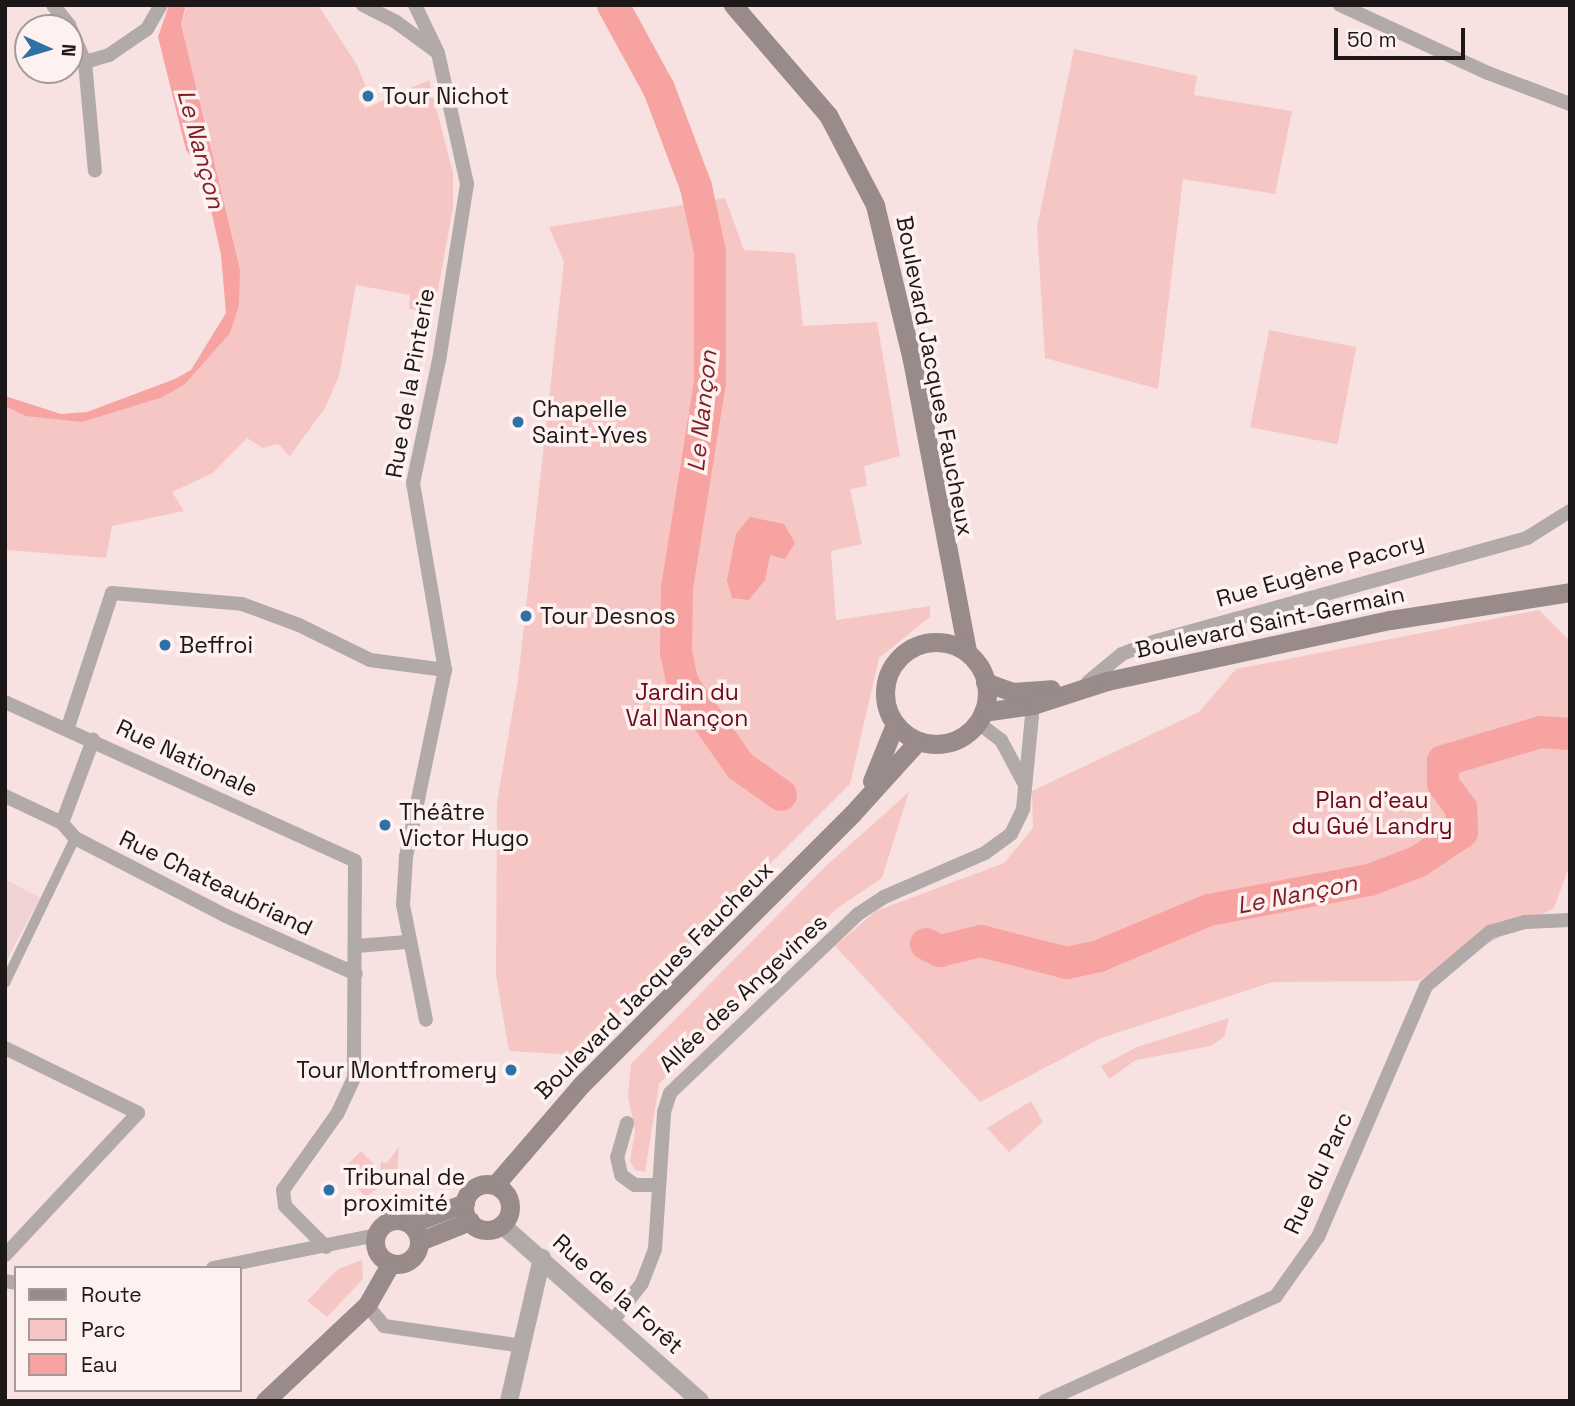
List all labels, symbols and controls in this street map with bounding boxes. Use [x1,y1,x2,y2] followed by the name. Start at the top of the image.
[14,14,84,84] north arrow
[1337,14,1468,58] scale bar
[1347,26,1397,53] text: 50 m
[56,43,81,58] text: N
[382,82,509,110] place label: Tour Nichot
[171,86,231,212] water label: Le Nançon
[360,88,376,104] marker: Tour Nichot
[890,214,980,538] street label: Boulevard Jacques Faucheux
[380,286,440,480] street label: Rue de la Pinterie
[681,349,723,473] water label: Le Nançon
[532,395,648,449] place label: Chapelle Saint-Yves
[510,414,526,430] marker: Chapelle Saint-Yves
[1213,527,1427,613] street label: Rue Eugène Pacory
[1133,580,1407,664] street label: Boulevard Saint-Germain
[540,602,676,630] place label: Tour Desnos
[518,608,534,624] marker: Tour Desnos
[179,631,253,659] place label: Beffroi
[157,637,173,653] marker: Beffroi
[626,678,748,732] park label: Jardin du Val Nançon
[112,713,262,803] street label: Rue Nationale
[1291,786,1453,840] park label: Plan d'eau du Gué Landry
[399,798,529,852] place label: Théâtre Victor Hugo
[377,817,393,833] marker: Théâtre Victor Hugo
[115,824,317,942] street label: Rue Chateaubriand
[529,855,779,1105] street label: Boulevard Jacques Faucheux
[1235,868,1359,920] water label: Le Nançon
[653,908,833,1078] street label: Allée des Angevines
[296,1056,497,1084] place label: Tour Montfromery
[503,1062,519,1078] marker: Tour Montfromery
[1278,1107,1358,1239] street label: Rue du Parc
[343,1163,465,1217] place label: Tribunal de proximité
[321,1182,337,1198] marker: Tribunal de proximité
[547,1228,689,1360] street label: Rue de la Forêt
[14,1266,242,1392] legend
[81,1281,142,1308] text: Route
[81,1316,126,1343] text: Parc
[81,1351,118,1378] text: Eau

